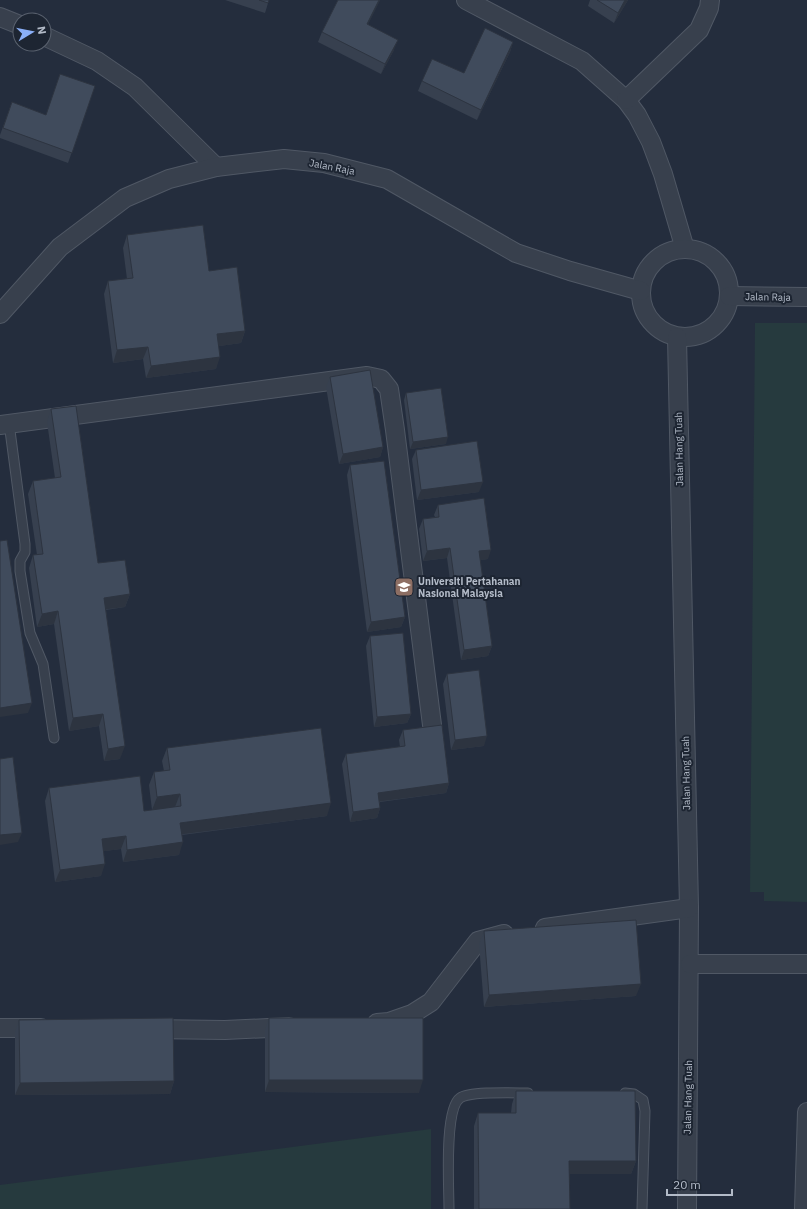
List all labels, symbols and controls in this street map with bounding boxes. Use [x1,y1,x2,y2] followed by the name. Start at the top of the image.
[12,12,52,52] north arrow
[34,25,49,35] text: N
[308,156,356,178] street label: Jalan Raja
[745,290,792,304] street label: Jalan Raja
[672,412,686,486] street label: Jalan Hang Tuah
[418,575,521,600] place label: Universiti Pertahanan Nasional Malaysia
[393,576,415,598] school or university icon: Universiti Pertahanan Nasional Malaysia
[679,736,693,810] street label: Jalan Hang Tuah
[681,1060,695,1134] street label: Jalan Hang Tuah
[667,1171,732,1197] scale bar
[673,1177,701,1192] text: 20 m

